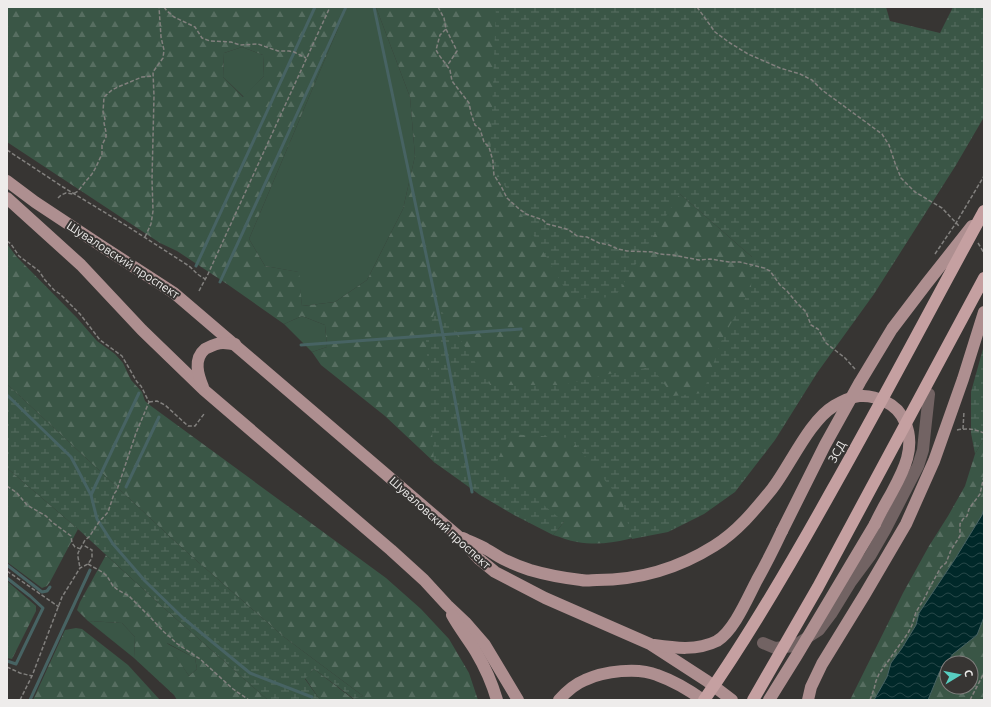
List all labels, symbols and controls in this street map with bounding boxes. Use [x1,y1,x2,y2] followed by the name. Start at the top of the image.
[65,218,182,301] street label: Шуваловский проспект
[825,439,848,465] street label: ЗСД
[387,474,494,572] street label: Шуваловский проспект
[939,655,979,695] north arrow
[962,669,975,678] text: С

